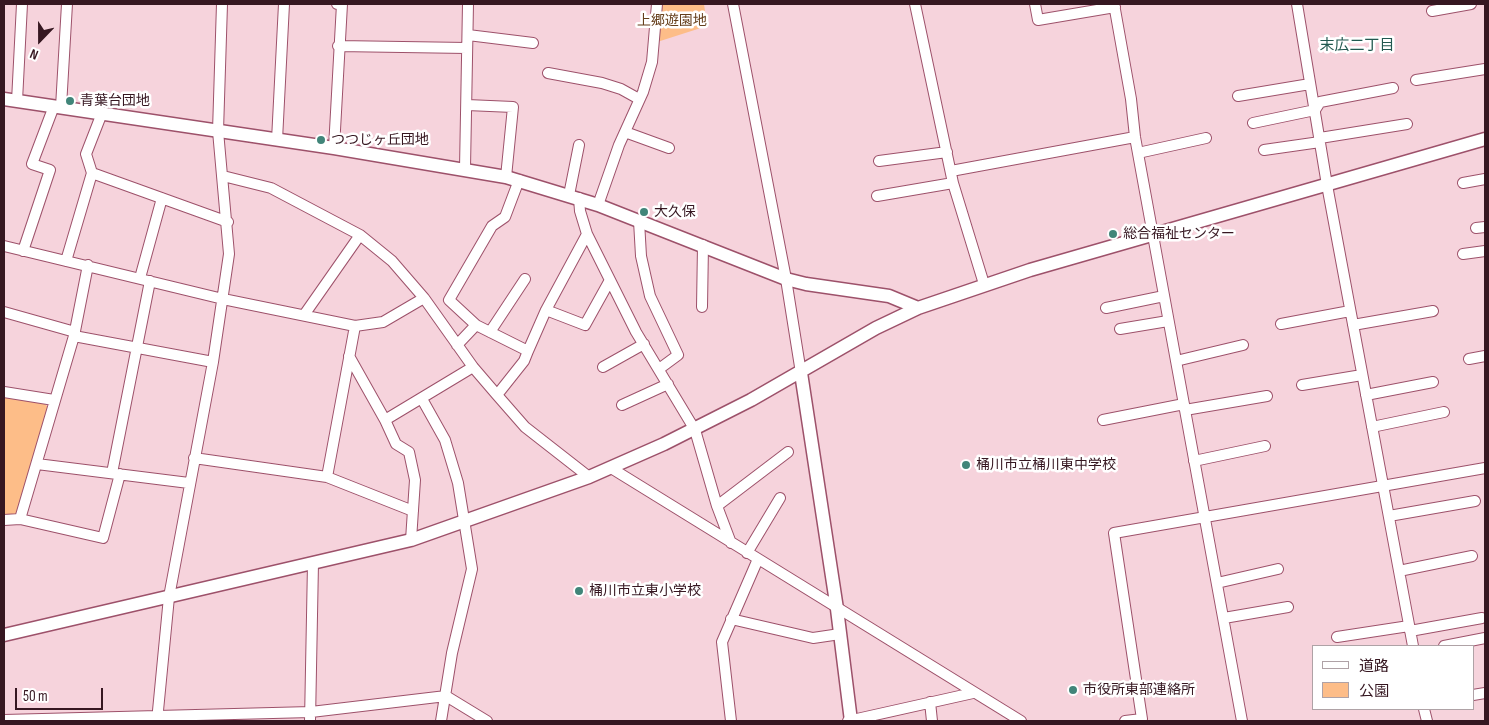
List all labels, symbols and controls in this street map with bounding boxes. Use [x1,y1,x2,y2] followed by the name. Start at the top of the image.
[637,13,707,29] park label: 上郷遊園地
[15,15,65,65] north arrow
[1320,37,1394,55] district label: 末広二丁目
[28,45,41,64] text: N
[80,93,150,109] place label: 青葉台団地
[64,95,76,107] marker: 青葉台団地
[331,132,429,148] place label: つつじヶ丘団地
[315,134,327,146] marker: つつじヶ丘団地
[654,204,696,220] place label: 大久保
[638,206,650,218] marker: 大久保
[1123,226,1235,242] place label: 総合福祉センター
[1107,228,1119,240] marker: 総合福祉センター
[976,457,1116,473] place label: 桶川市立桶川東中学校
[960,459,972,471] marker: 桶川市立桶川東中学校
[589,583,701,599] place label: 桶川市立東小学校
[573,585,585,597] marker: 桶川市立東小学校
[1312,645,1474,710] legend
[1359,657,1389,676] text: 道路
[18,678,105,710] scale bar
[1083,682,1195,698] place label: 市役所東部連絡所
[1359,682,1389,701] text: 公園
[1067,684,1079,696] marker: 市役所東部連絡所
[23,687,48,706] text: 50 m

